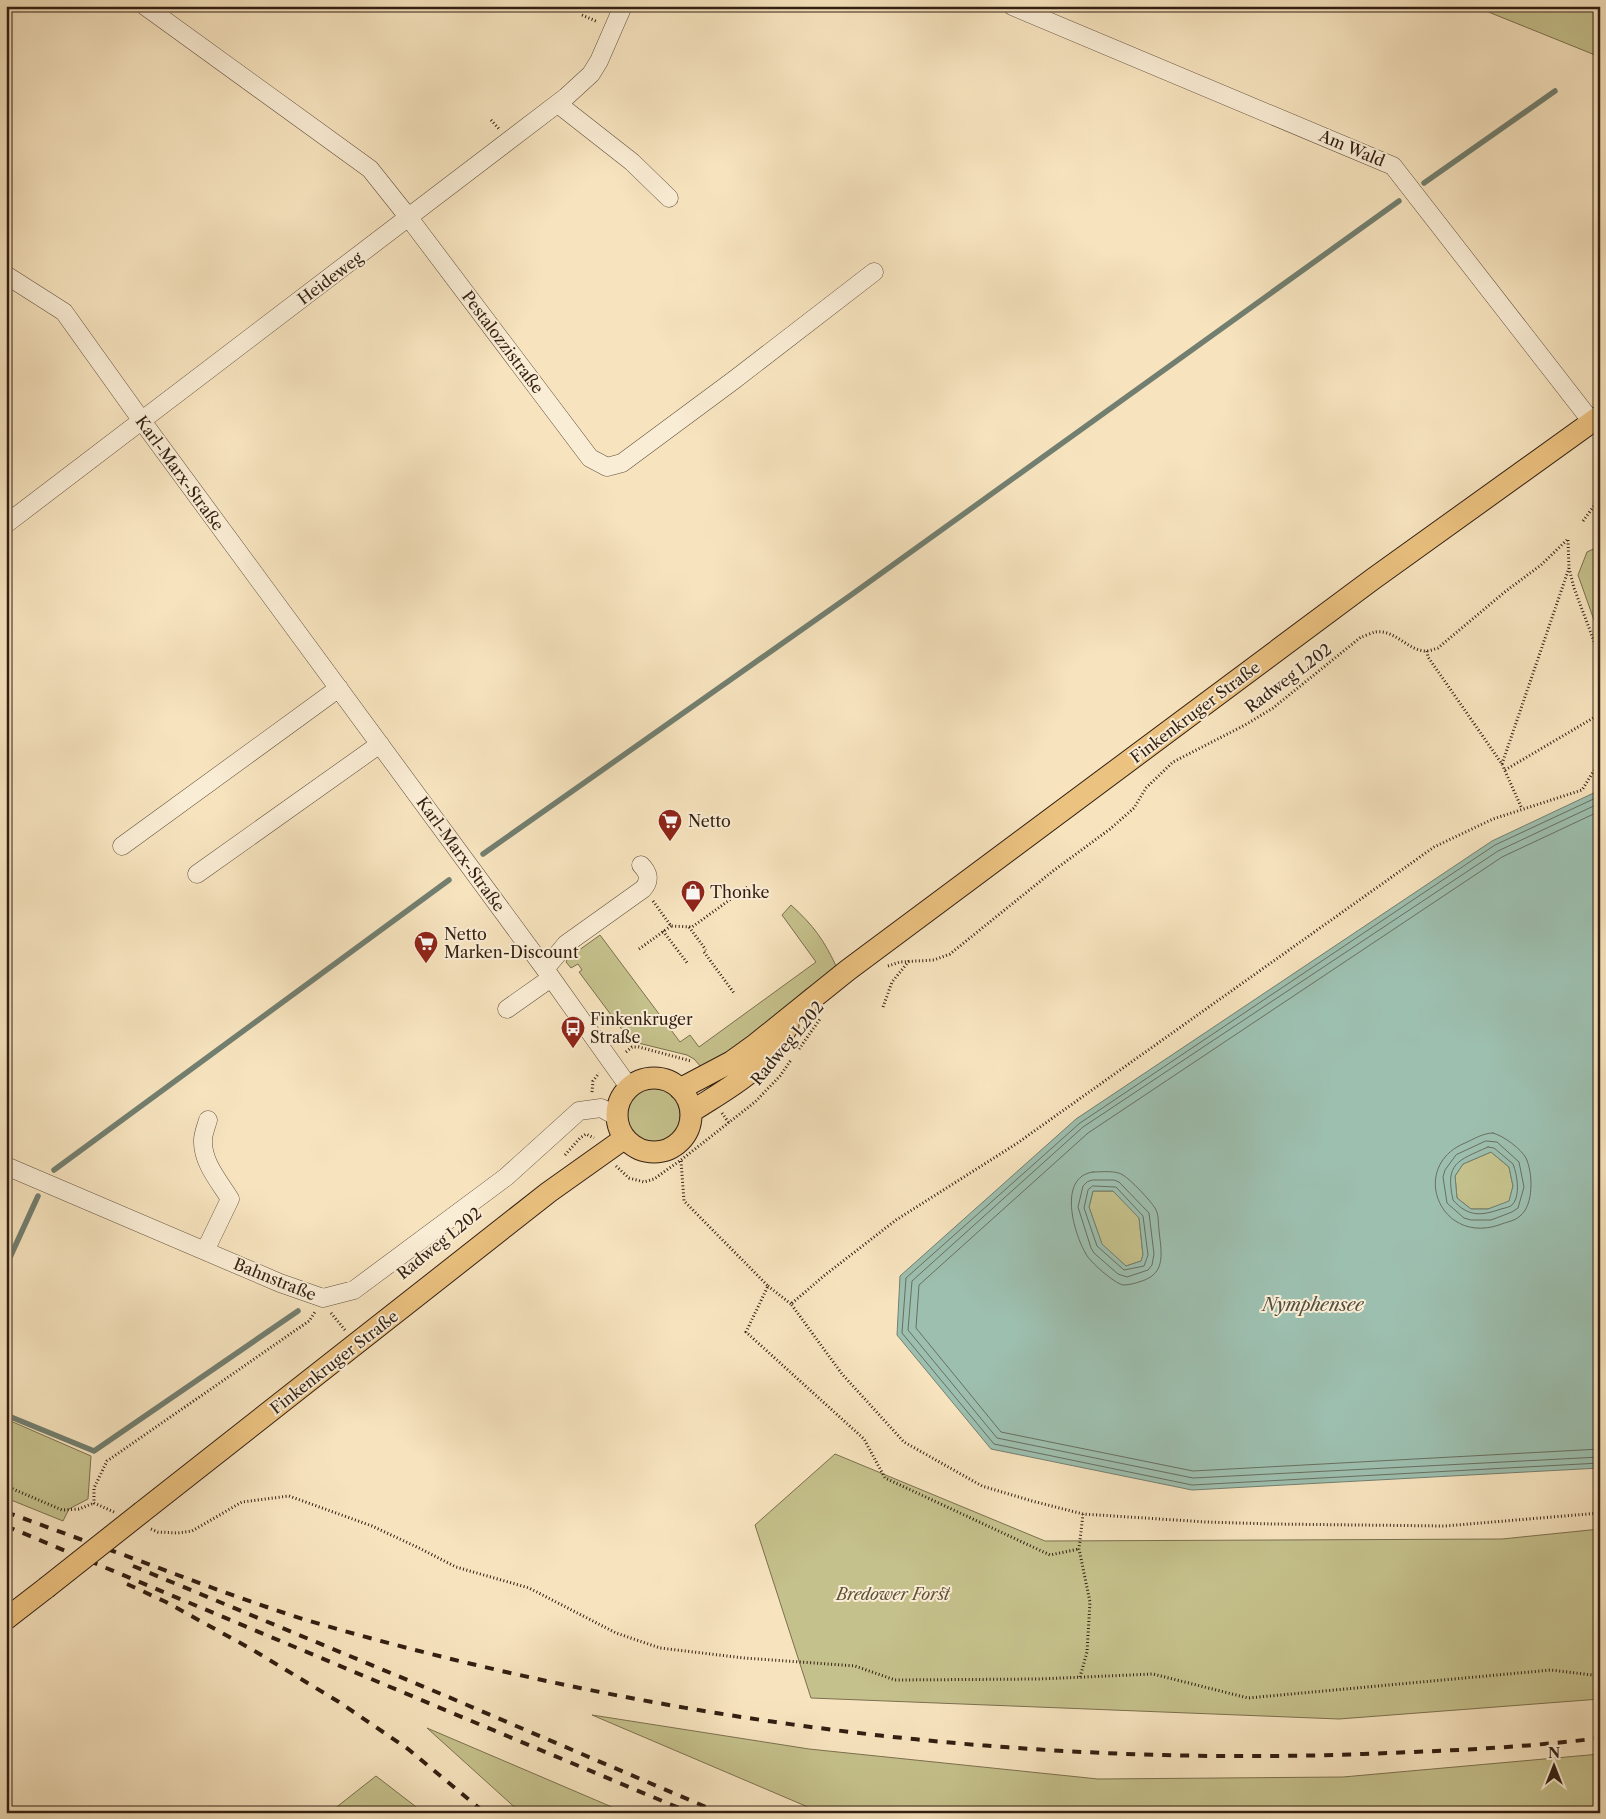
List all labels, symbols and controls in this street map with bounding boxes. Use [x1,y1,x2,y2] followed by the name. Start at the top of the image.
[1315,125,1388,171] street label: Am Wald
[294,247,367,309] street label: Heideweg
[458,287,548,397] street label: Pestalozzistraße
[132,412,228,534] street label: Karl-Marx-Straße
[1241,639,1335,717] street label: Radweg L202
[1126,657,1264,767] street label: Finkenkruger Straße
[413,793,509,915] street label: Karl-Marx-Straße
[657,808,683,842] supermarket icon: Netto
[688,811,731,831] place label: Netto
[680,879,706,913] shop icon: Thonke
[710,882,769,902] place label: Thonke
[444,924,579,962] place label: Netto Marken-Discount
[413,930,439,964] supermarket icon: Netto Marken-Discount
[746,997,828,1089] street label: Radweg L202
[590,1009,693,1047] place label: Finkenkruger Straße
[560,1015,586,1049] bus stop icon: Finkenkruger Straße
[393,1203,485,1283] street label: Radweg L202
[231,1253,319,1305] street label: Bahnstraße
[1260,1294,1365,1316] water label: Nymphensee
[266,1306,402,1418] street label: Finkenkruger Straße
[834,1584,951,1604] park label: Bredower Forst
[1528,1742,1578,1792] north arrow
[1548,1744,1560,1762] text: N

